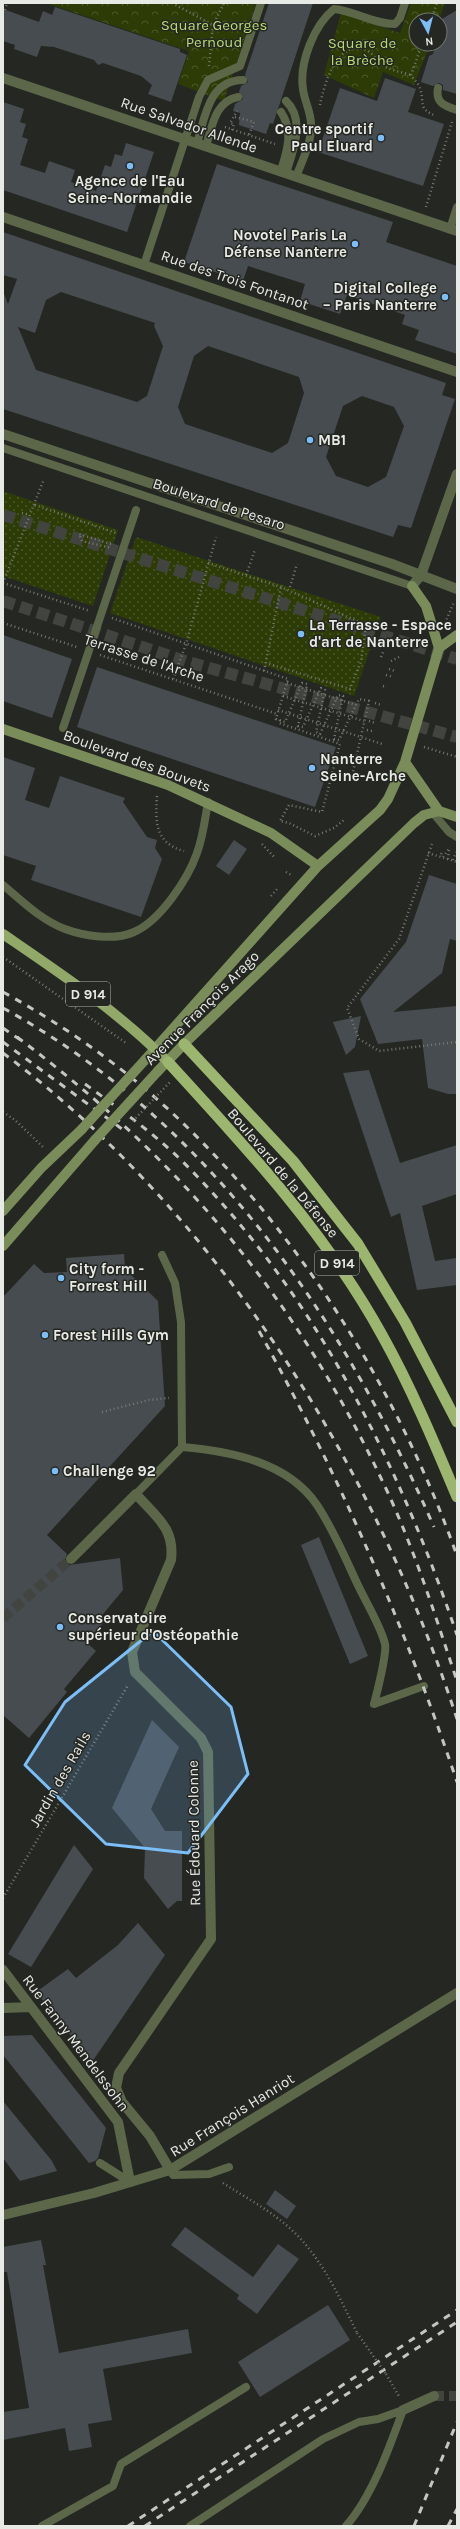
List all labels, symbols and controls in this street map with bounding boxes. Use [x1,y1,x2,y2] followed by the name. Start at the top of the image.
[408,12,448,52] north arrow
[161,16,267,51] park label: Square Georges Pernoud
[328,34,396,69] park label: Square de la Brèche
[424,34,434,48] text: N
[118,93,260,157] street label: Rue Salvador Allende
[275,120,373,155] place label: Centre sportif Paul Eluard
[376,133,386,143] marker: Centre sportif Paul Eluard
[125,161,135,171] marker: Agence de l'Eau Seine-Normandie
[68,172,192,207] place label: Agence de l'Eau Seine-Normandie
[224,226,347,261] place label: Novotel Paris La Défense Nanterre
[350,239,360,249] marker: Novotel Paris La Défense Nanterre
[159,246,312,314] street label: Rue des Trois Fontanot
[323,279,437,314] place label: Digital College – Paris Nanterre
[440,292,450,302] marker: Digital College – Paris Nanterre
[318,431,346,449] place label: MB1
[305,435,315,445] marker: MB1
[151,474,287,534] street label: Boulevard de Pesaro
[309,616,452,651] place label: La Terrasse - Espace d'art de Nanterre
[296,629,306,639] marker: La Terrasse - Espace d'art de Nanterre
[82,630,206,686] street label: Terrasse de l'Arche
[61,726,213,796] street label: Boulevard des Bouvets
[320,750,406,785] place label: Nanterre Seine-Arche
[307,763,317,773] marker: Nanterre Seine-Arche
[141,947,263,1069] street label: Avenue François Arago
[66,982,110,1006] road number: D 914
[224,1105,342,1241] street label: Boulevard de la Défense
[315,1251,359,1275] road number: D 914
[69,1260,147,1295] place label: City form - Forrest Hill
[56,1273,66,1283] marker: City form - Forrest Hill
[53,1326,169,1344] place label: Forest Hills Gym
[40,1330,50,1340] marker: Forest Hills Gym
[63,1462,156,1480] place label: Challenge 92
[50,1466,60,1476] marker: Challenge 92
[68,1609,239,1644] place label: Conservatoire supérieur d'Ostéopathie
[55,1622,65,1632] marker: Conservatoire supérieur d'Ostéopathie
[25,1728,95,1830] street label: Jardin des Rails
[184,1760,204,1906] street label: Rue Édouard Colonne
[19,1971,133,2115] street label: Rue Fanny Mendelssohn
[167,2069,298,2161] street label: Rue François Hanriot

